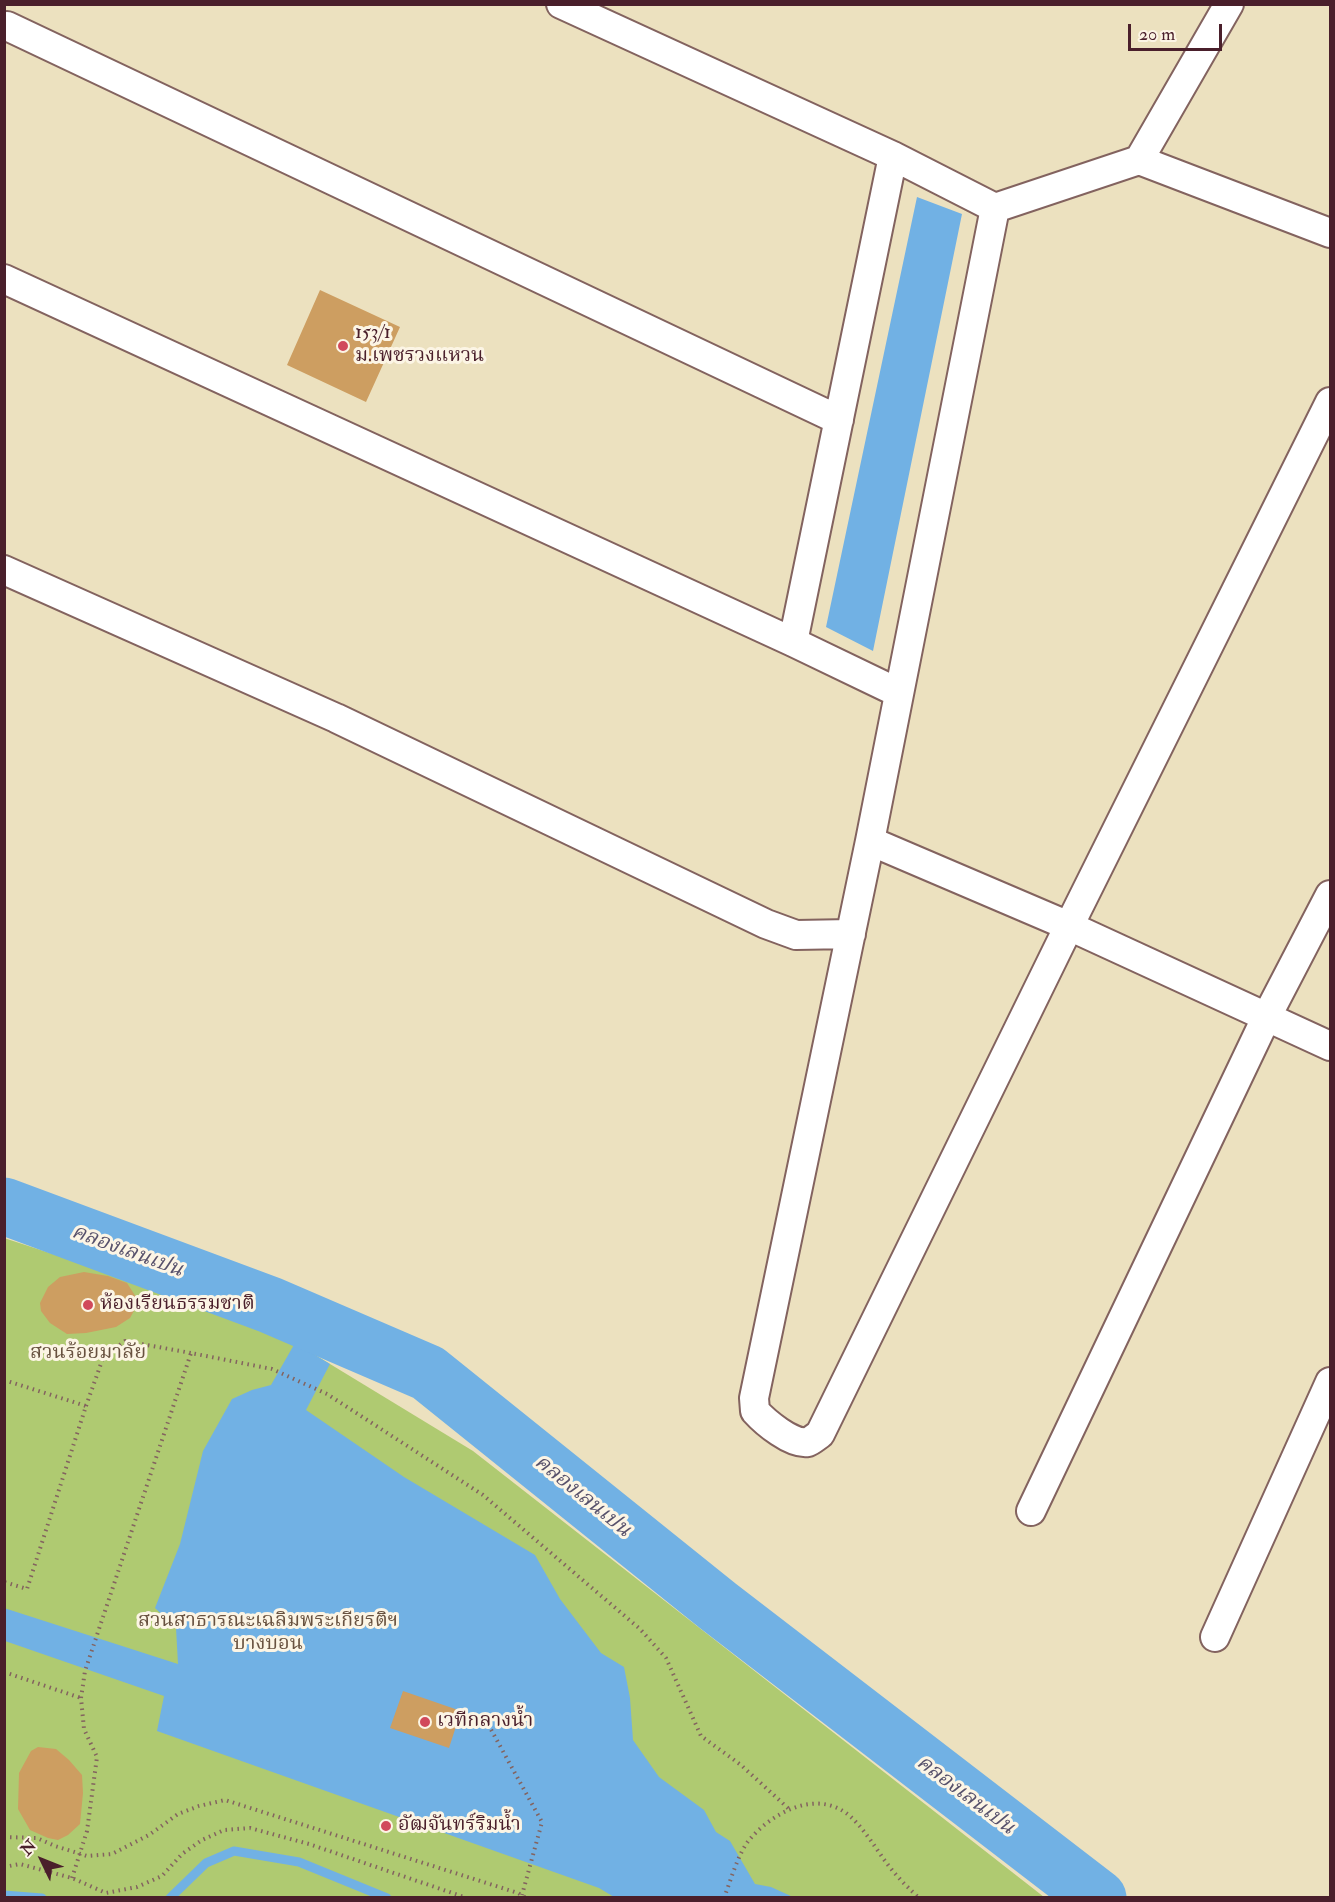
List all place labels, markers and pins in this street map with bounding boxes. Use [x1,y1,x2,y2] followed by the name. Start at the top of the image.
[355,322,484,369] place label: 153/1 ม.เพชรวงแหวน
[336,339,350,353] marker: 153/1 ม.เพชรวงแหวน
[100,1293,255,1317] place label: ห้องเรียนธรรมชาติ
[81,1298,95,1312] marker: ห้องเรียนธรรมชาติ
[437,1710,533,1734] place label: เวทีกลางน้ำ
[418,1715,432,1729] marker: เวทีกลางน้ำ
[398,1814,521,1838] place label: อัฒจันทร์ริมน้ำ
[379,1819,393,1833] marker: อัฒจันทร์ริมน้ำ

